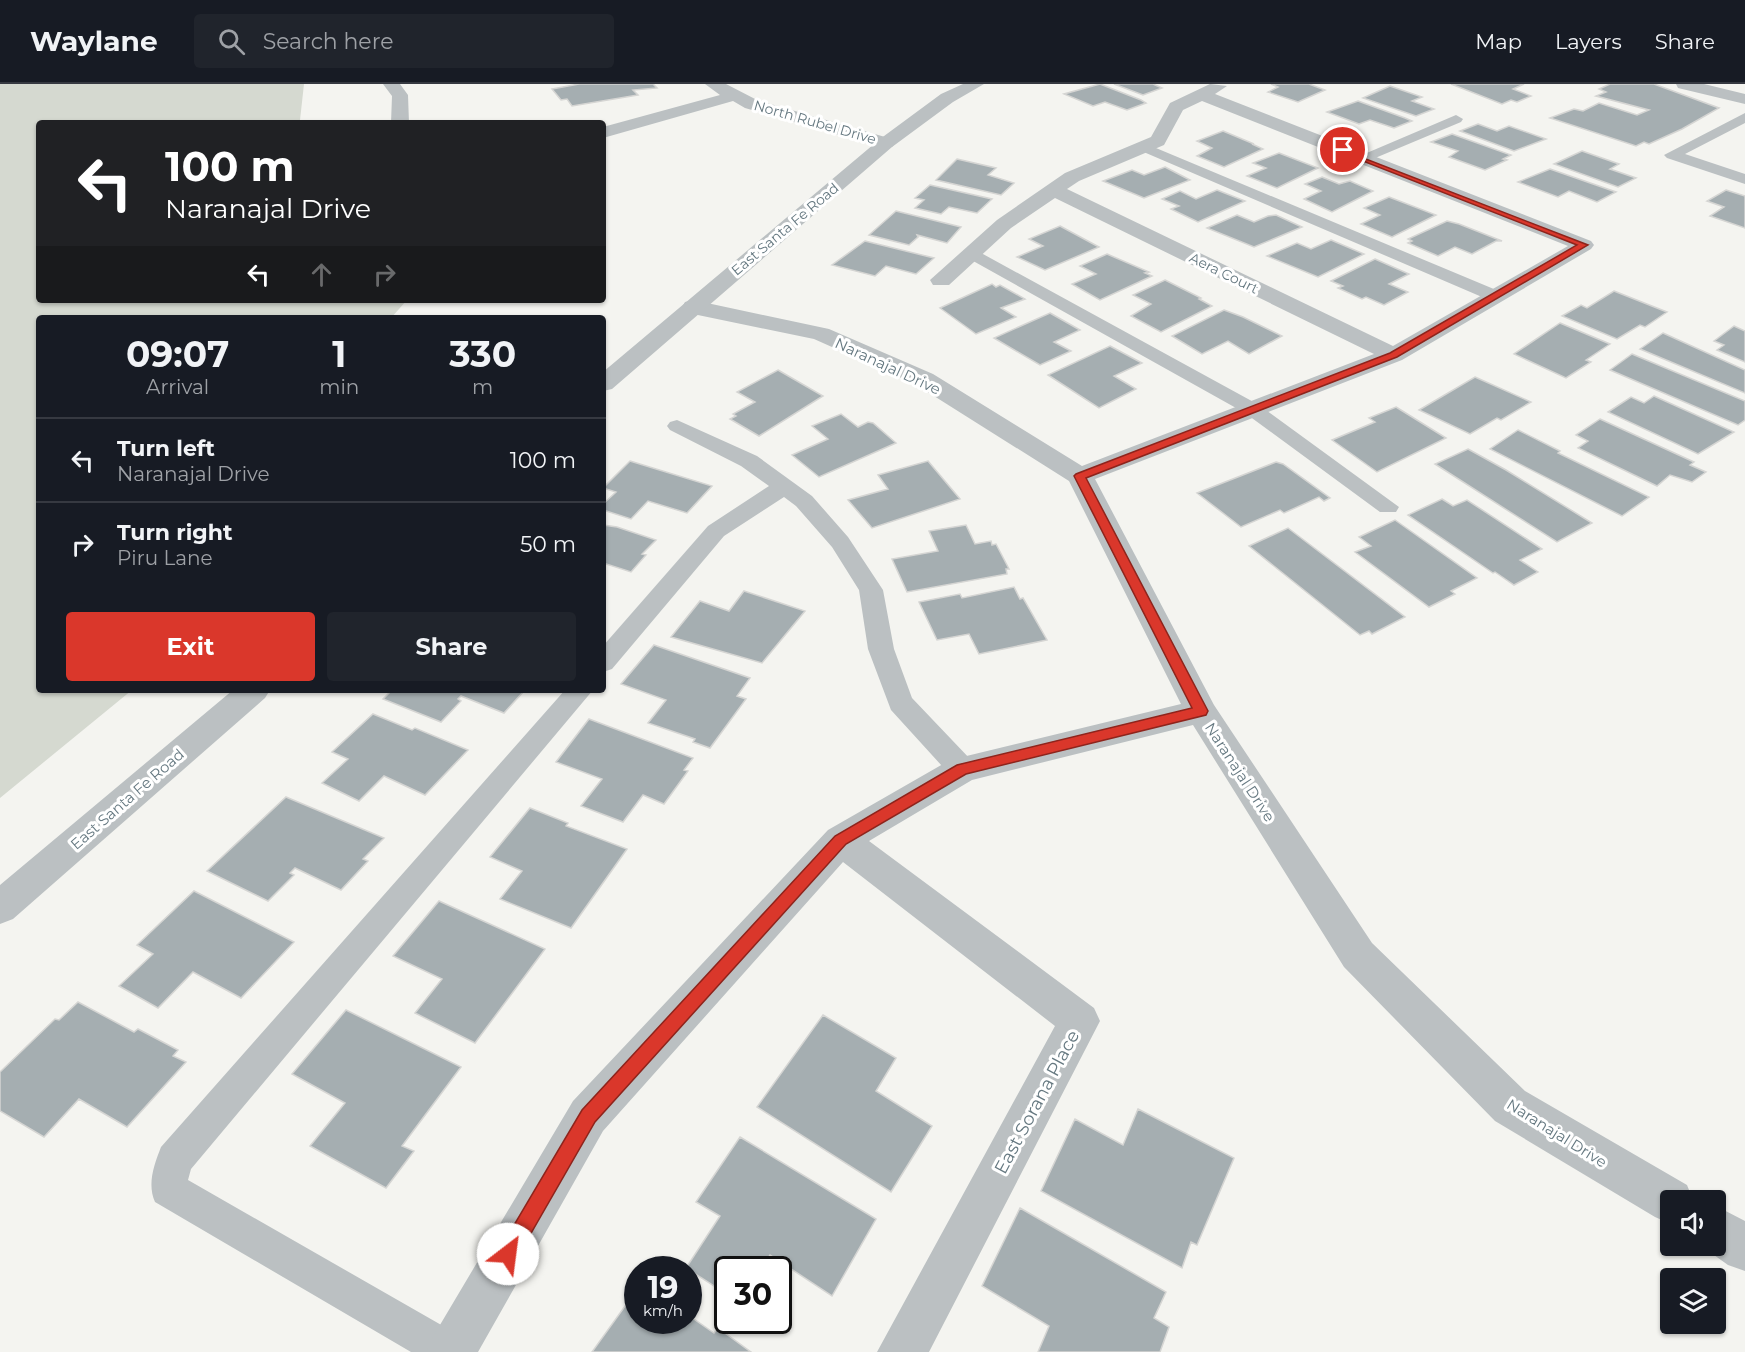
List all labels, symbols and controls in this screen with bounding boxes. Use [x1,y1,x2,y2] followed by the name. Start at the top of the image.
[194,14,614,68] search box
[30,24,158,58] text: Waylane
[215,25,248,58] icon: search
[263,28,393,55] text: Search here
[1475,29,1522,54] text: Map
[1555,29,1622,54] text: Layers
[1655,29,1715,54] text: Share
[752,96,878,148] street label: North Rubel Drive
[1317,124,1368,175] pin
[1326,133,1359,166] icon: arrive
[165,140,294,192] text: 100 m
[66,144,144,222] icon: left
[728,179,842,279] street label: East Santa Fe Road
[165,192,371,225] text: Naranajal Drive
[1186,249,1262,298] street label: Aera Court
[242,258,275,291] icon: left
[305,258,338,291] icon: ahead
[368,258,401,291] icon: right
[126,332,229,376] text: 09:07
[332,332,346,376] text: 1
[449,332,516,376] text: 330
[832,333,944,399] street label: Naranajal Drive
[146,375,209,399] text: Arrival
[319,375,359,399] text: min
[472,375,493,399] text: m
[117,435,215,462] text: Turn left
[66,444,99,477] icon: left
[510,447,576,474] text: 100 m
[117,462,270,486] text: Naranajal Drive
[117,519,232,546] text: Turn right
[66,528,99,561] icon: right
[520,531,576,558] text: 50 m
[117,546,213,570] text: Piru Lane
[66,612,315,681] button: Exit
[327,612,576,681] button: Share
[1201,719,1279,825] street label: Naranajal Drive
[66,744,188,854] street label: East Santa Fe Road
[990,1026,1084,1178] street label: East Sorana Place
[1503,1095,1611,1171] street label: Naranajal Drive
[1660,1190,1726,1334] map controls
[1660,1190,1726,1256] button: sound
[476,1222,540,1286] position arrow
[714,1256,792,1334] speed limit sign: 30
[1660,1268,1726,1334] button: layers
[648,1269,678,1306] text: 19
[643,1301,683,1320] text: km/h

